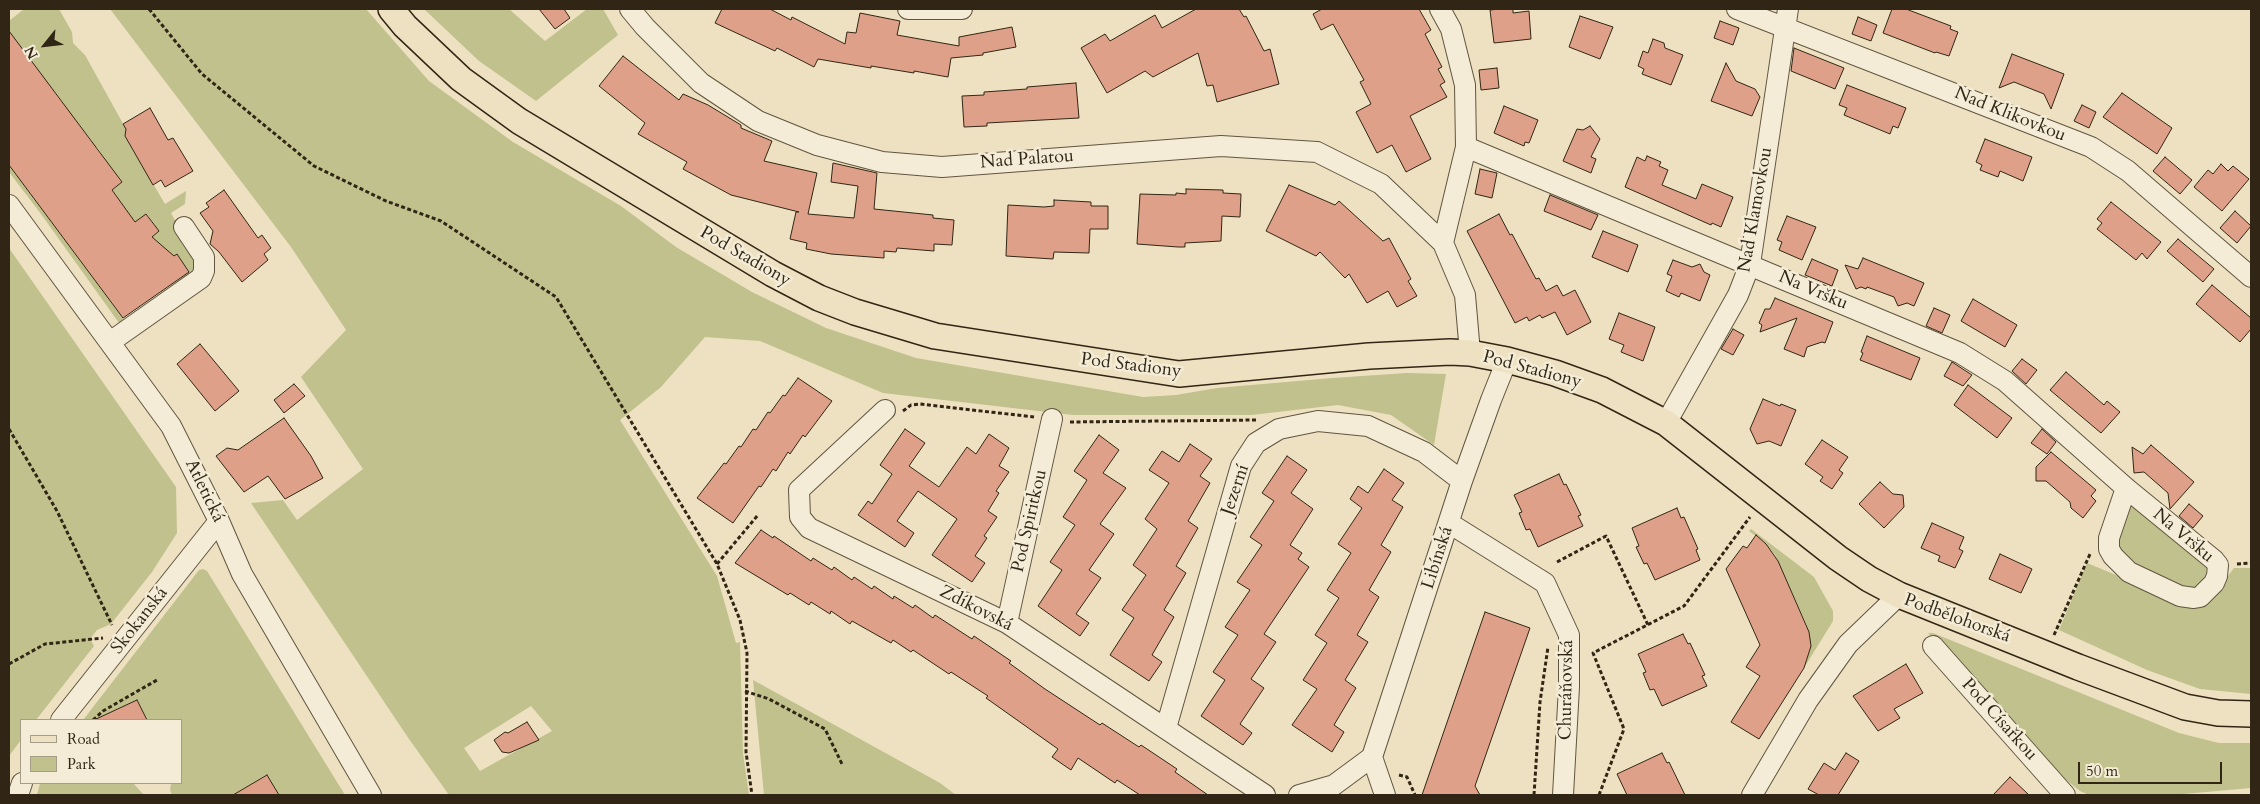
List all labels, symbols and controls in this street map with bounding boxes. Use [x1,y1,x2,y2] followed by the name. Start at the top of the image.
[20,20,70,70] north arrow
[20,43,43,62] text: N
[1951,83,2069,147] street label: Nad Klikovkou
[980,146,1074,174] street label: Nad Palatou
[1734,146,1778,274] street label: Nad Klamovkou
[696,222,794,292] street label: Pod Stadiony
[1775,267,1851,315] street label: Na Vršku
[1480,346,1584,394] street label: Pod Stadiony
[1079,349,1183,383] street label: Pod Stadiony
[179,456,229,526] street label: Atletická
[1217,462,1255,518] street label: Jezerní
[1008,467,1052,575] street label: Pod Spiritkou
[2148,504,2218,568] street label: Na Vršku
[1418,524,1458,592] street label: Libínská
[936,581,1016,637] street label: Zdíkovská
[107,583,173,659] street label: Skokanská
[1901,590,2013,648] street label: Podbělohorská
[1555,640,1579,740] street label: Churáňovská
[1956,674,2042,766] street label: Pod Císařkou
[20,719,182,784] legend
[67,729,100,749] text: Road
[2080,752,2224,784] scale bar
[67,754,96,774] text: Park
[2086,761,2118,781] text: 50 m

